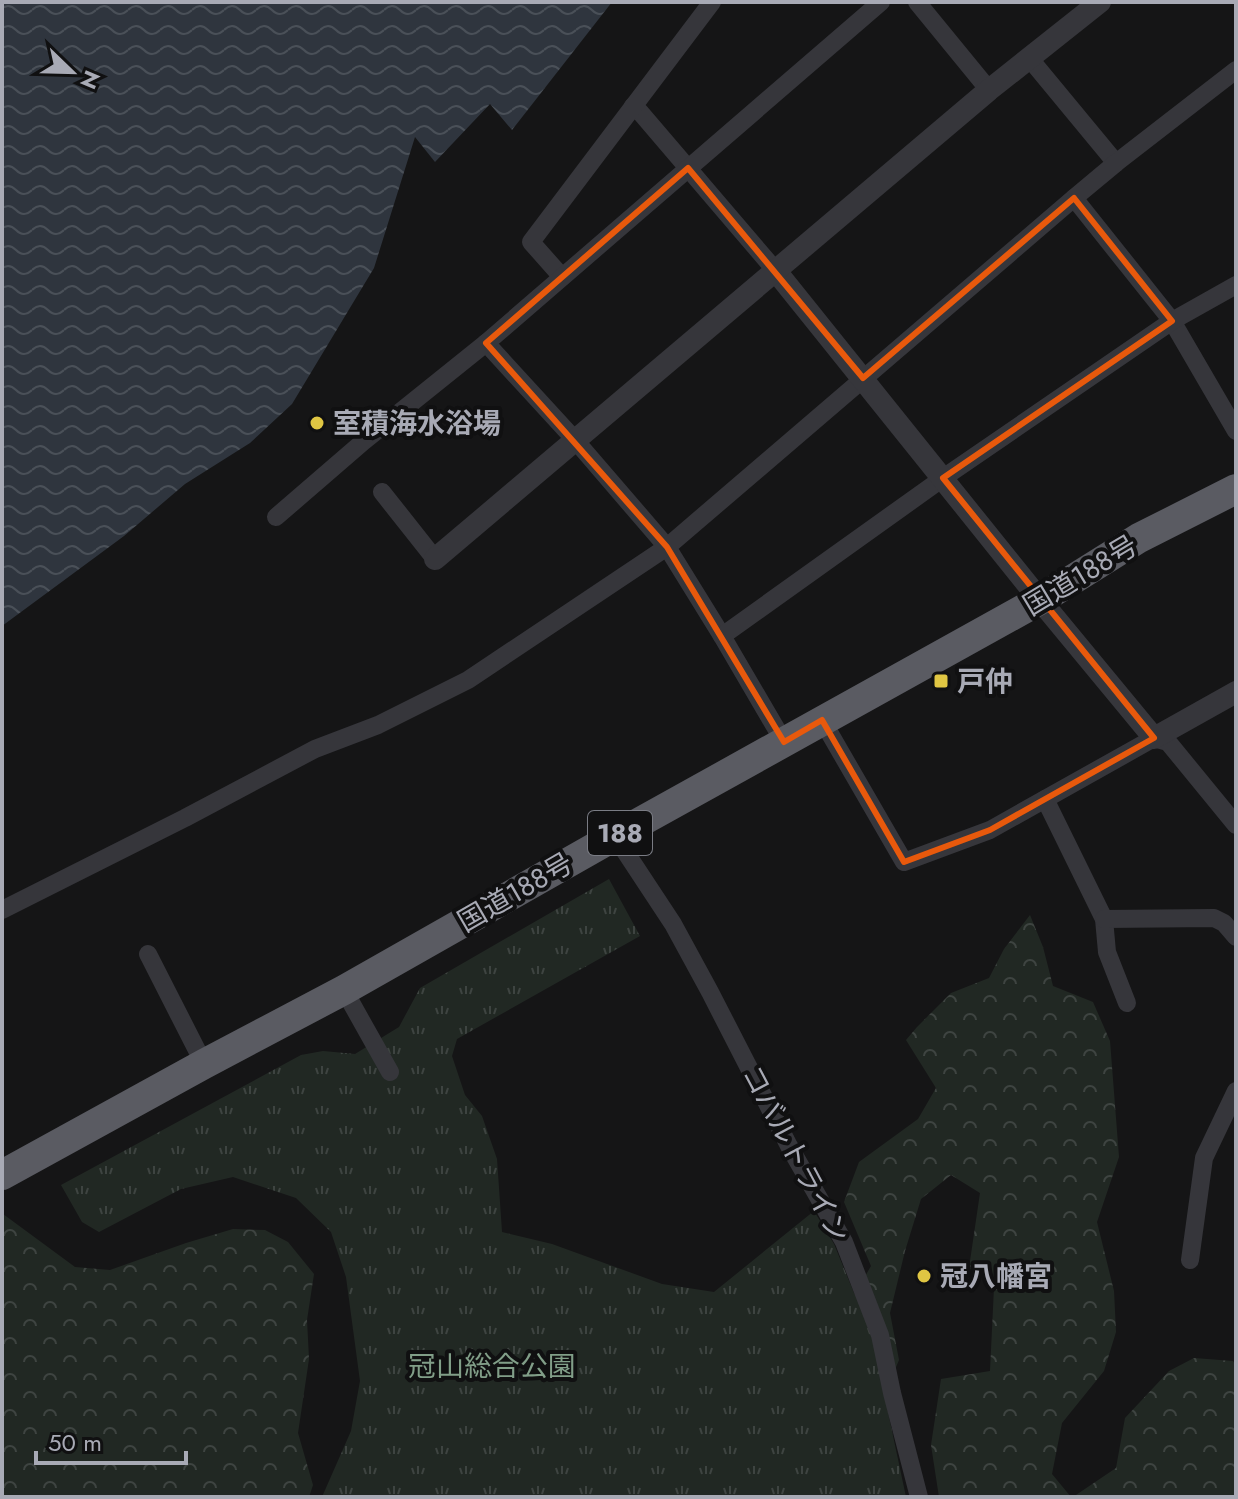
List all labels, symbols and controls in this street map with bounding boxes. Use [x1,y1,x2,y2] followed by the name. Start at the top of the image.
[32,32,112,112] north arrow
[72,66,109,94] text: N
[333,403,501,444] place label: 室積海水浴場
[308,414,326,432] marker: 室積海水浴場
[1015,525,1145,626] street label: 国道188号
[957,661,1013,702] place label: 戸仲
[932,672,950,690] marker: 戸仲
[588,811,652,855] road number: 188
[450,843,581,942] street label: 国道188号
[731,1058,860,1250] street label: コバルトライン
[940,1256,1052,1297] place label: 冠八幡宮
[915,1267,933,1285] marker: 冠八幡宮
[408,1346,576,1387] park label: 冠山総合公園
[36,1415,186,1465] scale bar
[48,1425,102,1460] text: 50 m

